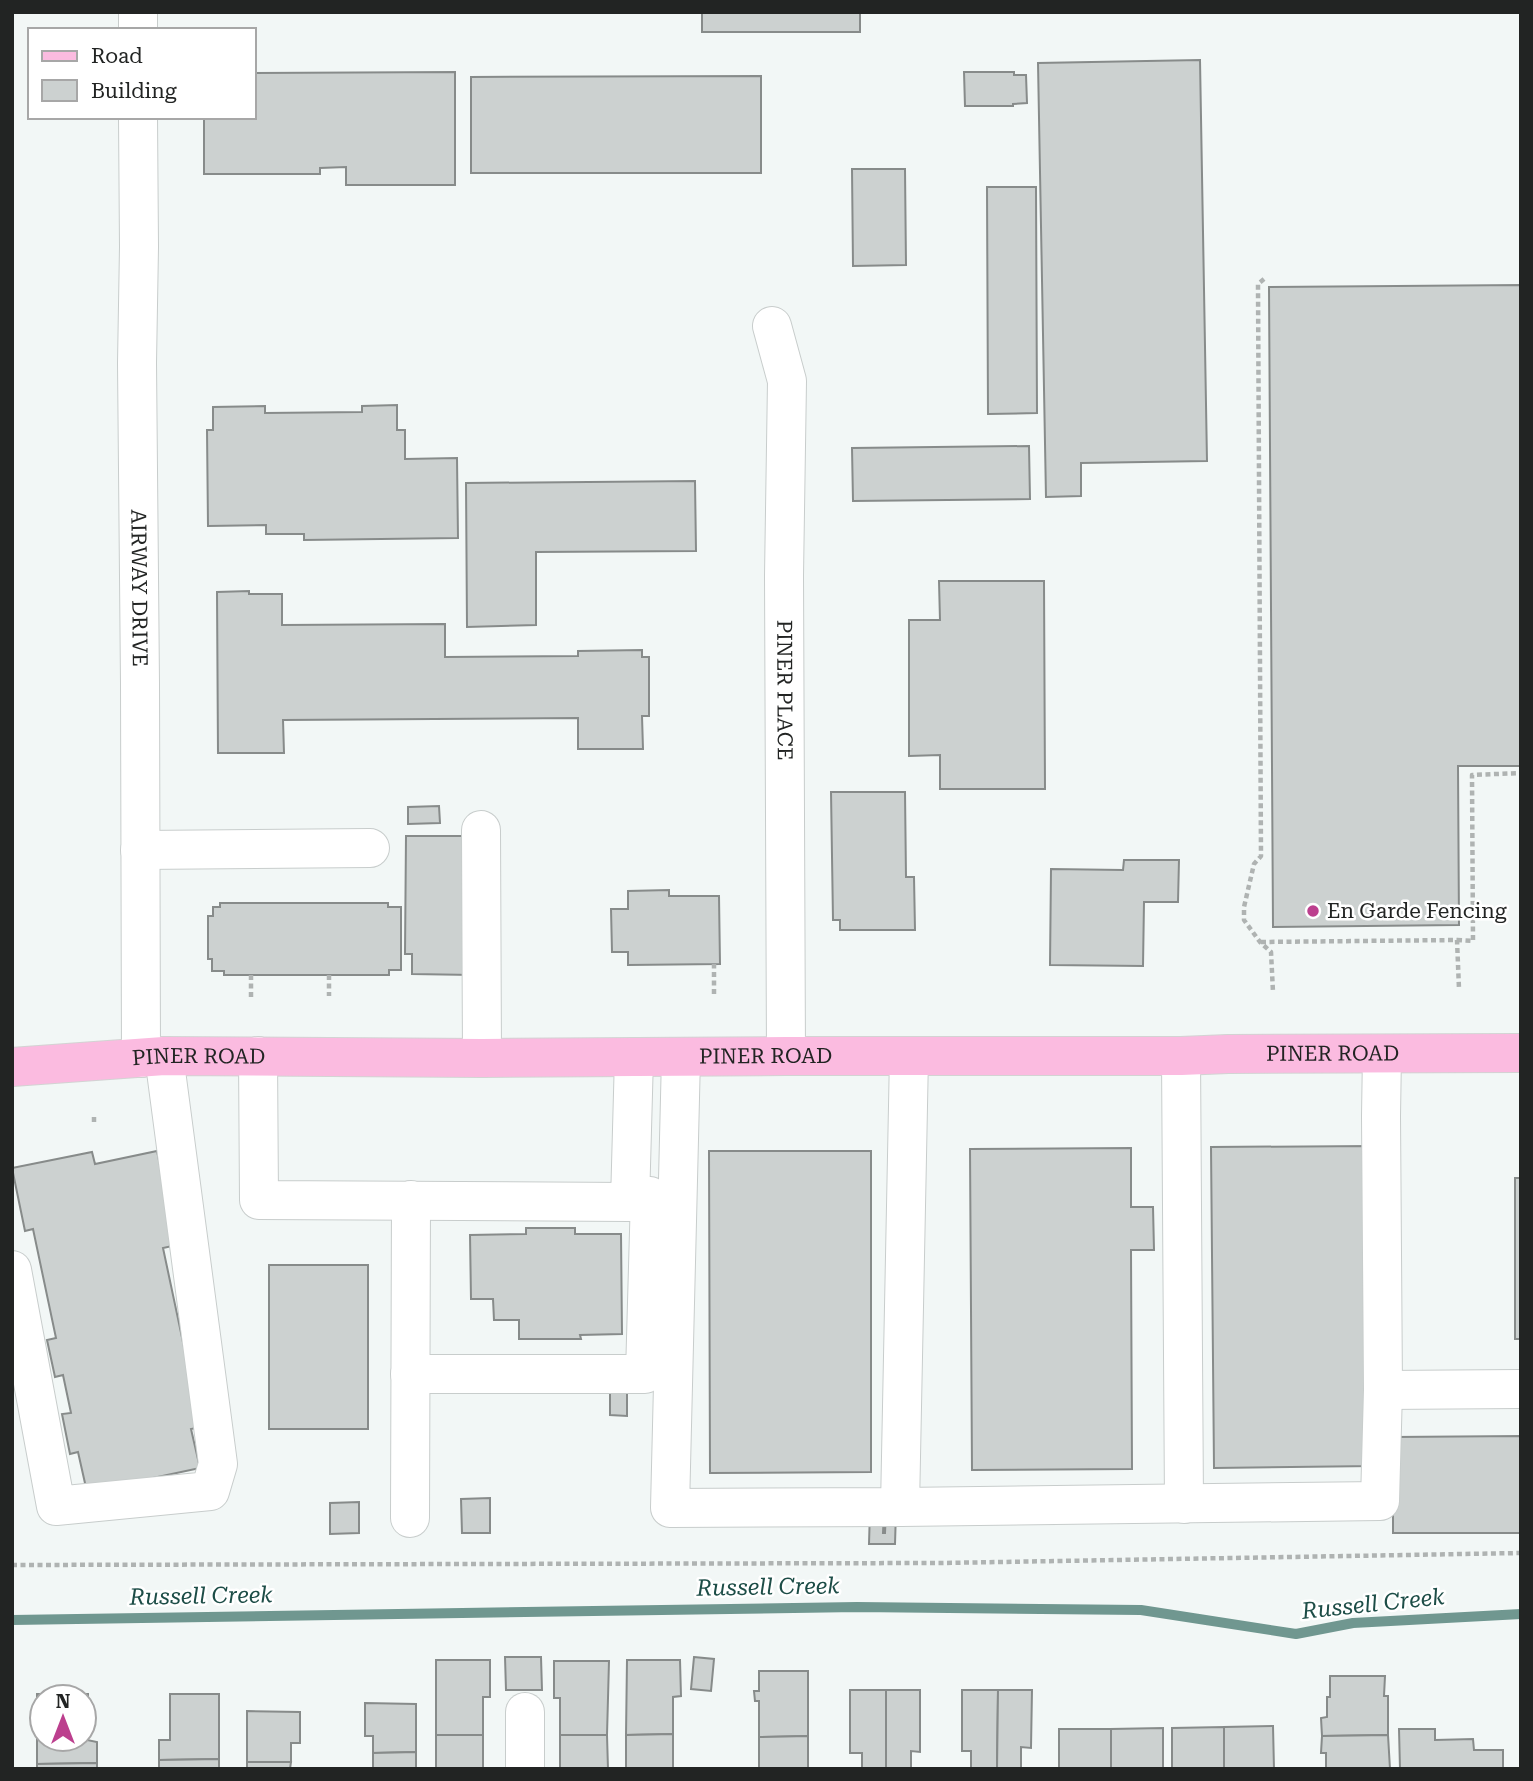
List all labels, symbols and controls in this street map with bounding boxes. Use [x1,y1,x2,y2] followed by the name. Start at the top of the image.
[28,28,256,119] legend
[91,44,143,68] text: Road
[91,79,177,103] text: Building
[126,509,152,667] street label: AIRWAY DRIVE
[772,620,797,760] street label: PINER PLACE
[1327,899,1507,923] place label: En Garde Fencing
[1305,903,1321,919] marker: En Garde Fencing
[1266,1041,1399,1066] street label: PINER ROAD
[131,1044,265,1070] street label: PINER ROAD
[699,1044,832,1069] street label: PINER ROAD
[695,1572,840,1602] water label: Russell Creek
[128,1581,273,1611] water label: Russell Creek
[1299,1583,1446,1625] water label: Russell Creek
[28,1683,98,1753] north arrow
[56,1690,71,1713] text: N

